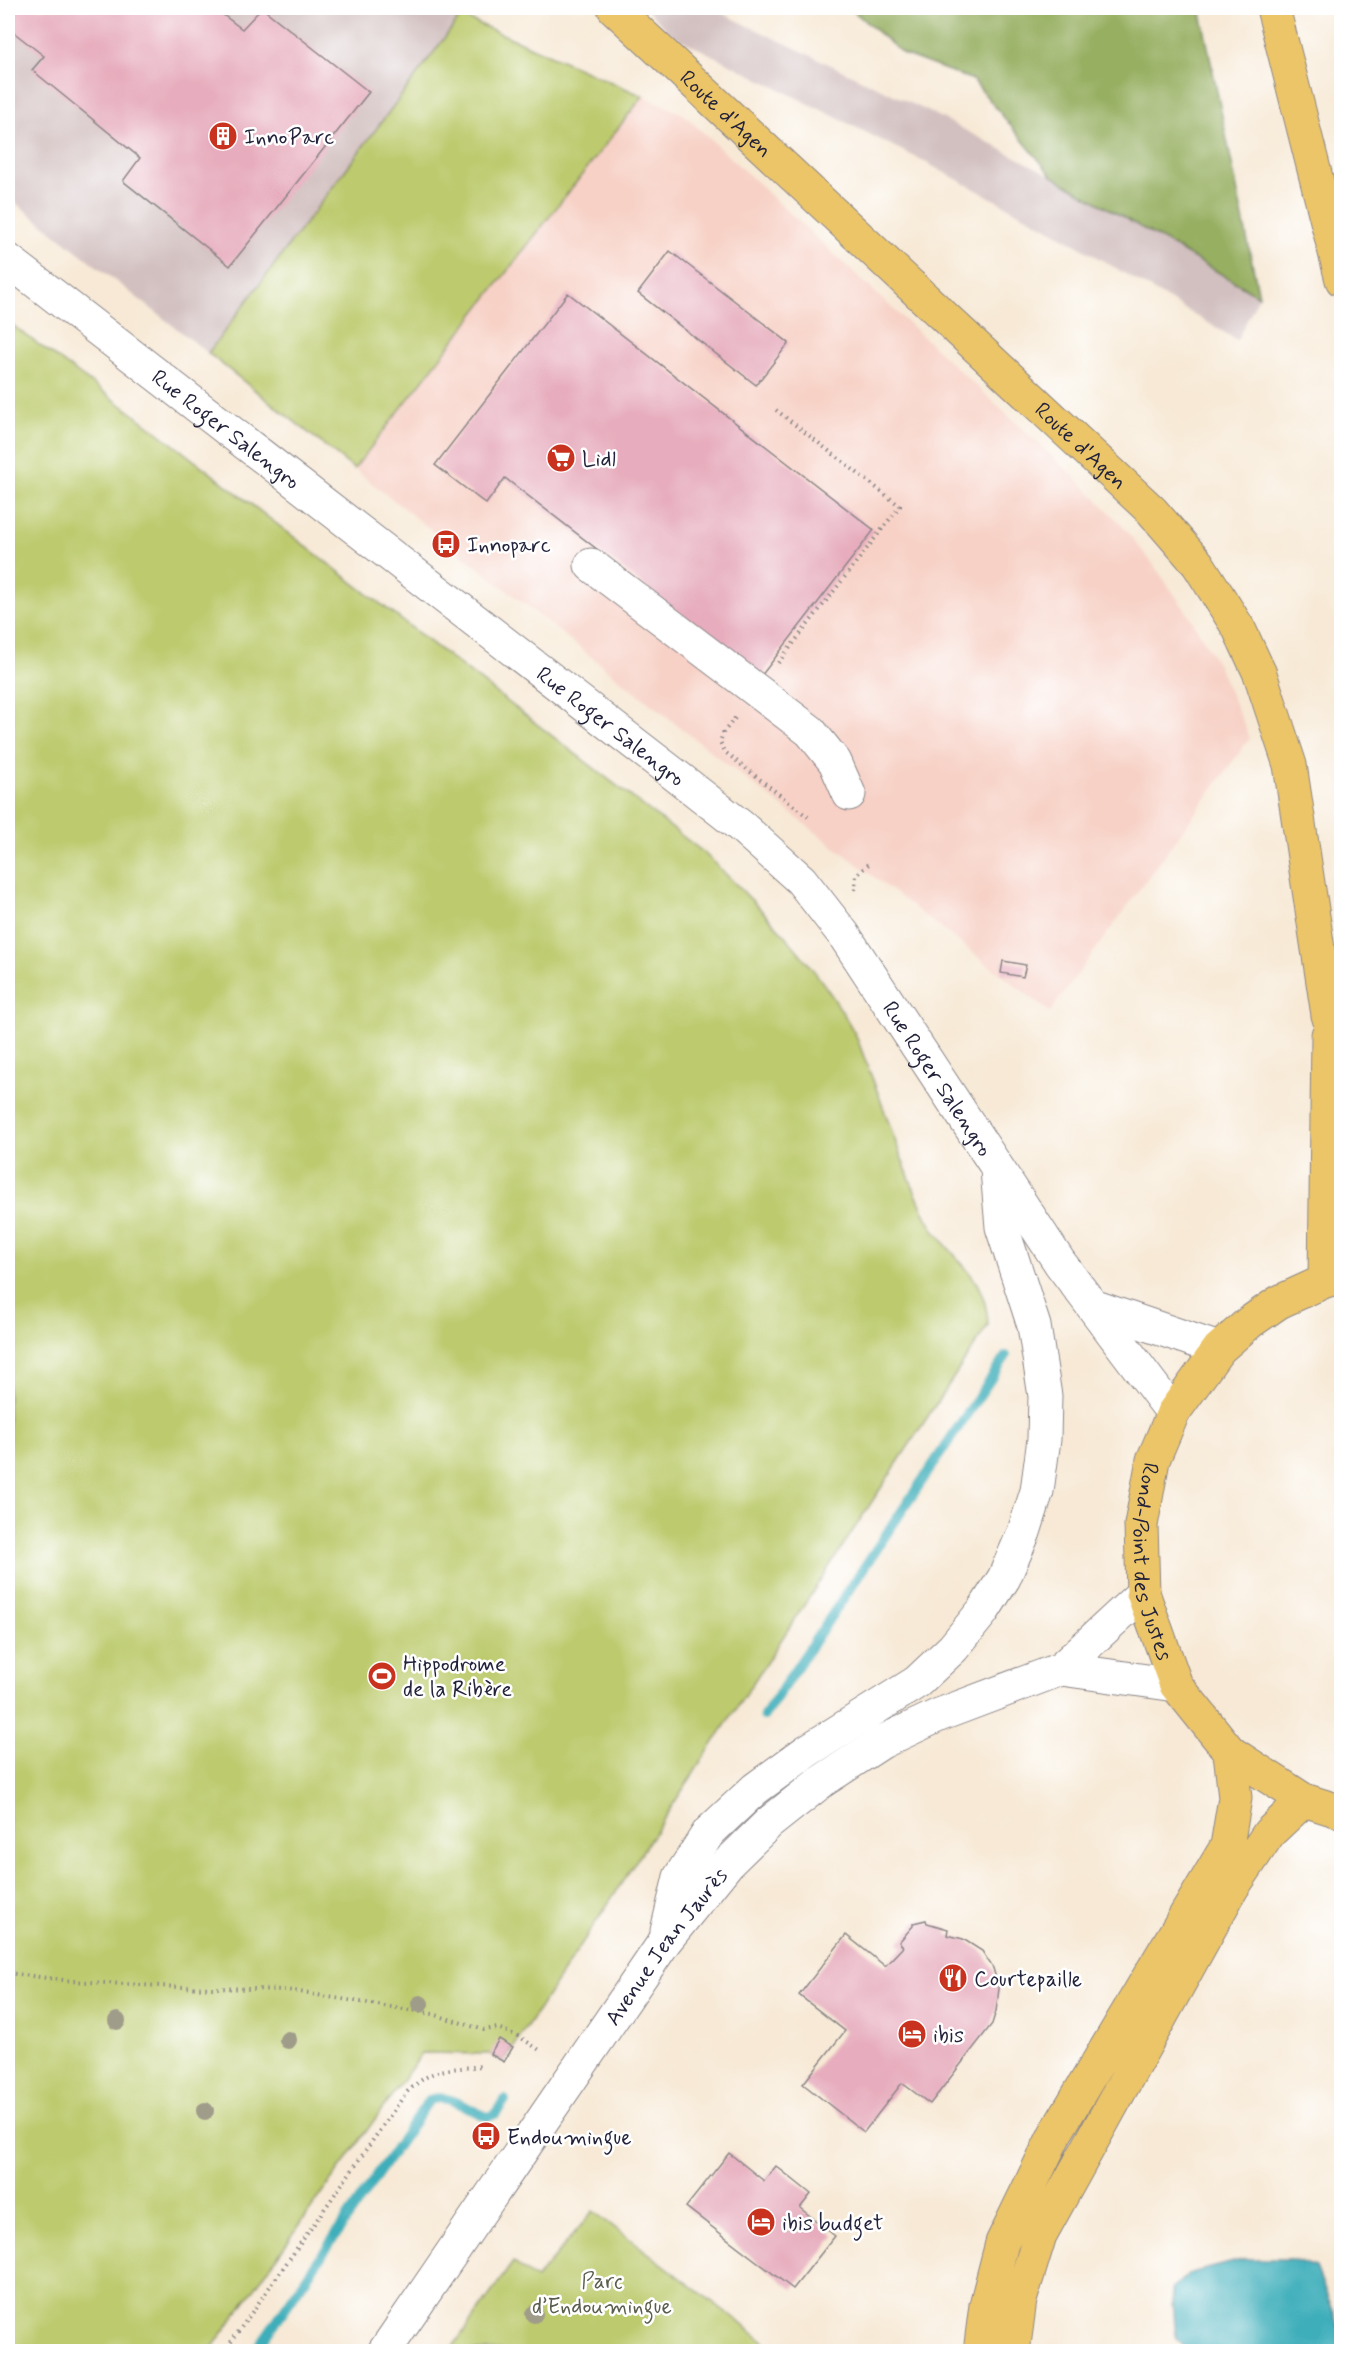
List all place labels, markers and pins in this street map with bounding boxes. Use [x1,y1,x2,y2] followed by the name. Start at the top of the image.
[207,120,239,152] building icon: InnoParc
[244,124,334,152] place label: InnoParc
[545,442,577,474] supermarket icon: Lidl
[582,446,616,474] place label: Lidl
[430,528,462,560] bus stop icon: Innoparc
[467,532,551,560] place label: Innoparc
[403,1651,512,1704] place label: Hippodrome de la Ribère
[366,1660,398,1692] sports icon: Hippodrome de la Ribère
[937,1962,969,1994] restaurant icon: Courtepaille
[974,1966,1082,1994] place label: Courtepaille
[896,2018,928,2050] hotel icon: ibis
[933,2022,964,2050] place label: ibis
[470,2120,502,2152] bus stop icon: Endoumingue
[507,2124,632,2155] place label: Endoumingue
[745,2206,777,2238] hotel icon: ibis budget
[782,2210,883,2241] place label: ibis budget

